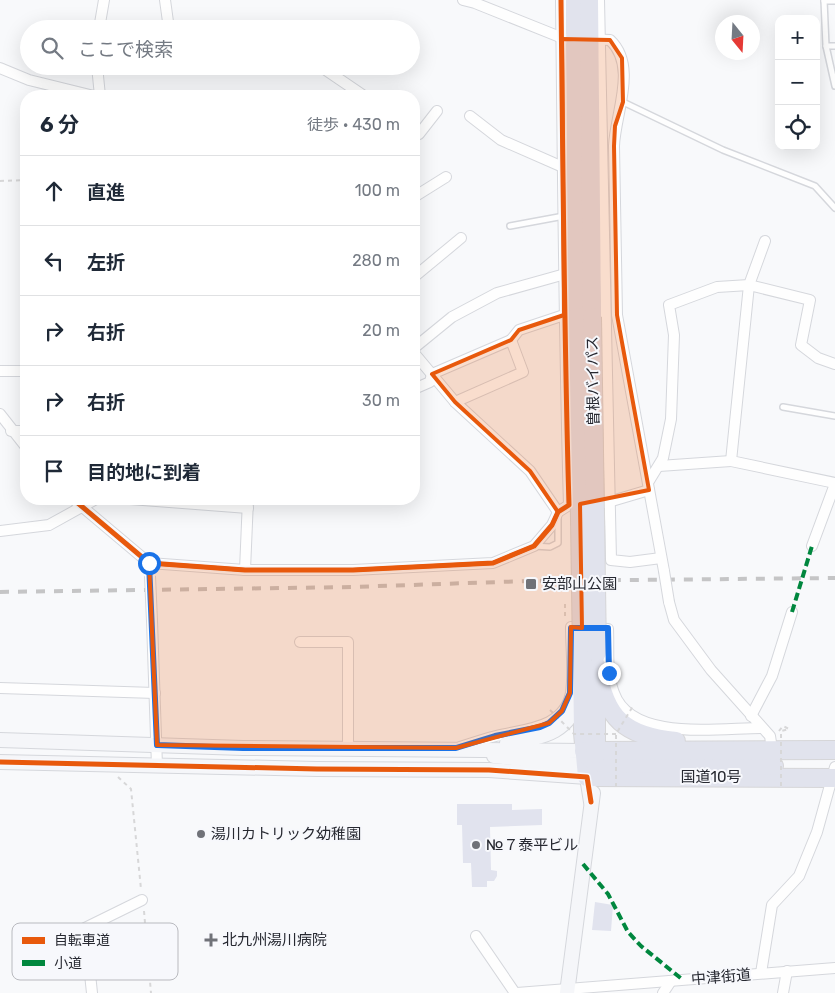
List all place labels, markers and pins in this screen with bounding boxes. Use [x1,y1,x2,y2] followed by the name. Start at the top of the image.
[542,575,617,593] place label: 安部山公園
[524,577,538,591] marker: 安部山公園
[211,825,361,843] place label: 湯川カトリック幼稚園
[195,828,207,840] marker: 湯川カトリック幼稚園
[486,836,578,854] place label: №７泰平ビル
[470,839,482,851] marker: №７泰平ビル
[222,931,327,949] place label: 北九州湯川病院
[204,933,218,947] marker: 北九州湯川病院

